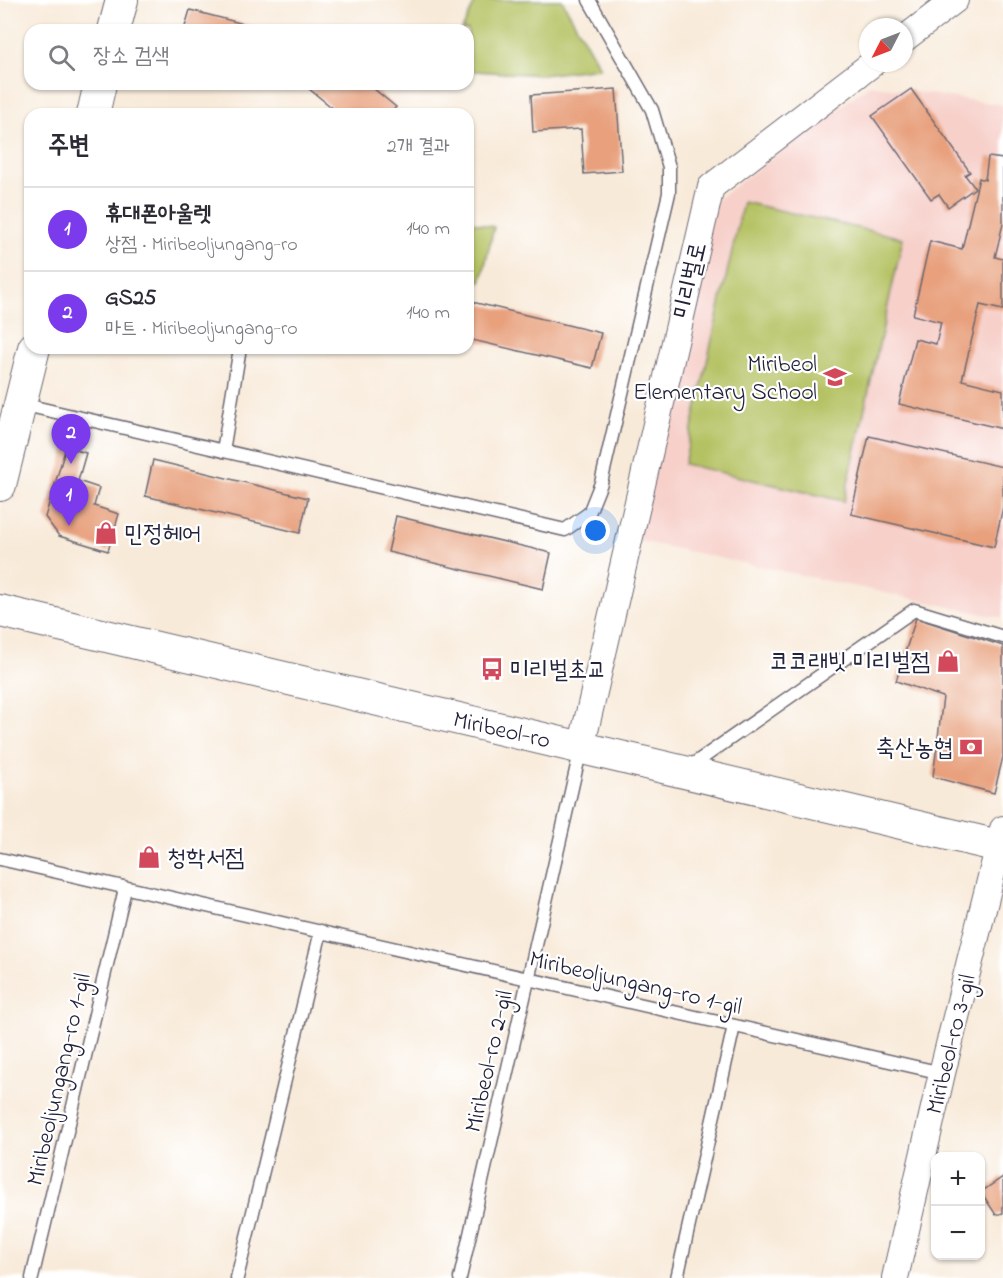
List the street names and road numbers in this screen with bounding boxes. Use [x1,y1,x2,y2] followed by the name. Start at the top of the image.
[666,239,717,322] street label: 미리벌로
[449,703,554,760] street label: Miribeol-ro
[526,943,745,1026] street label: Miribeoljungang-ro 1-gil
[19,970,102,1189] street label: Miribeoljungang-ro 1-gil
[918,971,987,1118] street label: Miribeol-ro 3-gil
[457,987,524,1136] street label: Miribeol-ro 2-gil

